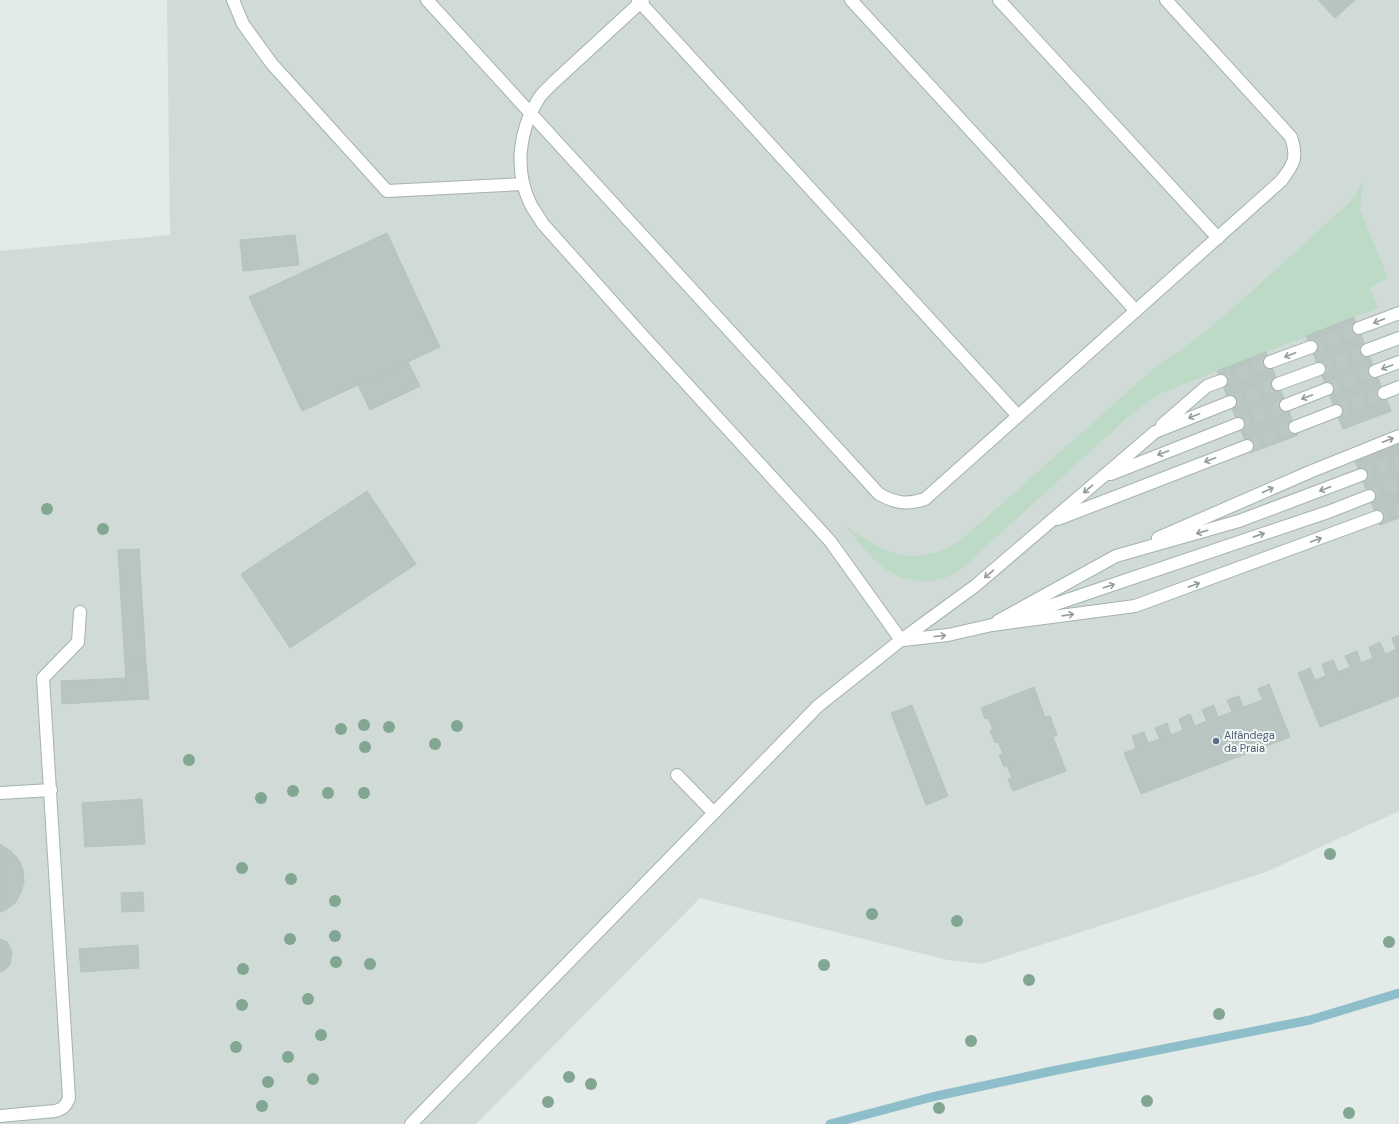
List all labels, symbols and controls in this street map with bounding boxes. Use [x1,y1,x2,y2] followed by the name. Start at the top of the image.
[1373,317,1385,325] one-way arrow
[1285,351,1297,359] one-way arrow
[1382,363,1394,371] one-way arrow
[1301,394,1313,402] one-way arrow
[1188,413,1200,421] one-way arrow
[1381,436,1393,444] one-way arrow
[1157,450,1169,458] one-way arrow
[1205,456,1217,464] one-way arrow
[1083,484,1093,494] one-way arrow
[1261,486,1273,493] one-way arrow
[1319,486,1331,494] one-way arrow
[1196,529,1209,536] one-way arrow
[1252,531,1264,539] one-way arrow
[1310,536,1323,543] one-way arrow
[984,569,994,578] one-way arrow
[1188,580,1200,588] one-way arrow
[1103,582,1116,589] one-way arrow
[1061,611,1074,619] one-way arrow
[933,632,946,640] one-way arrow
[1224,728,1275,755] place label: Alfândega da Praia
[1211,736,1221,746] marker: Alfândega da Praia

